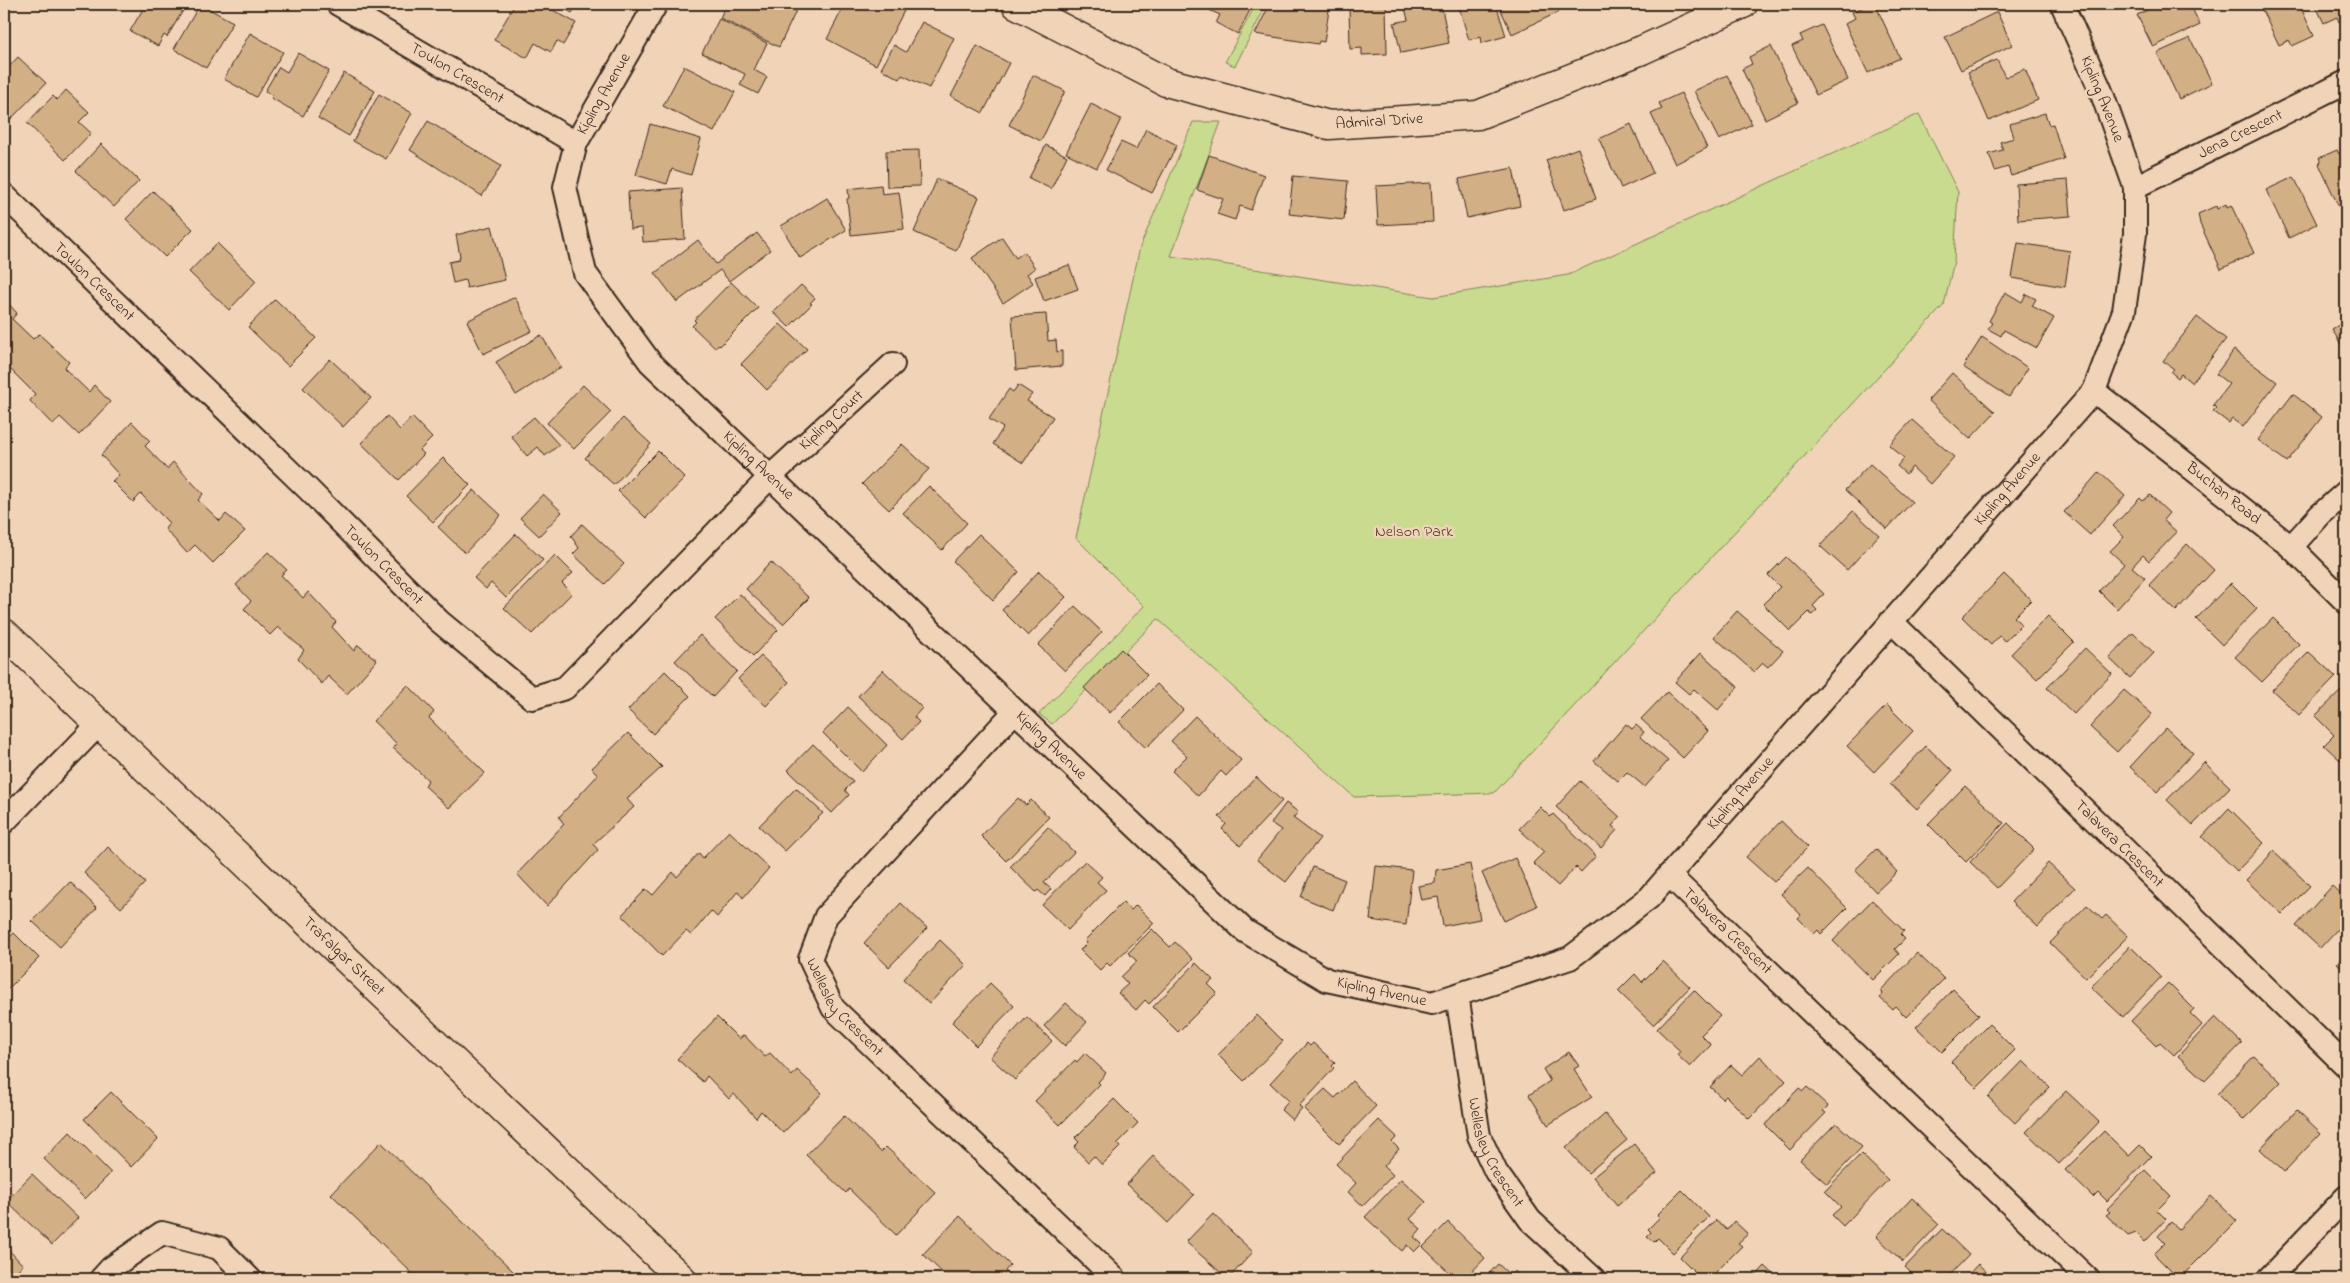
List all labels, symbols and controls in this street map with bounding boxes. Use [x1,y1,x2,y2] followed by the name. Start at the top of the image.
[406,37,509,111] street label: Toulon Crescent
[571,48,638,140] street label: Kipling Avenue
[2074,52,2131,147] street label: Kipling Avenue
[2194,103,2288,166] street label: Jena Crescent
[1335,107,1425,137] street label: Admiral Drive
[48,237,141,328] street label: Toulon Crescent
[794,384,870,456] street label: Kipling Court
[717,425,800,506] street label: Kipling Avenue
[1969,446,2048,531] street label: Kipling Avenue
[2180,455,2266,531] street label: Buchan Road
[338,519,430,611] street label: Toulon Crescent
[1375,520,1454,544] park label: Nelson Park
[1010,705,1093,786] street label: Kipling Avenue
[1702,751,1780,836] street label: Kipling Avenue
[2069,794,2170,894] street label: Talavera Crescent
[1677,882,1778,981] street label: Talavera Crescent
[297,911,391,1002] street label: Trafalgar Street
[799,954,889,1063] street label: Wellesley Crescent
[1334,970,1430,1014] street label: Kipling Avenue
[1461,1096,1530,1213] street label: Wellesley Crescent

